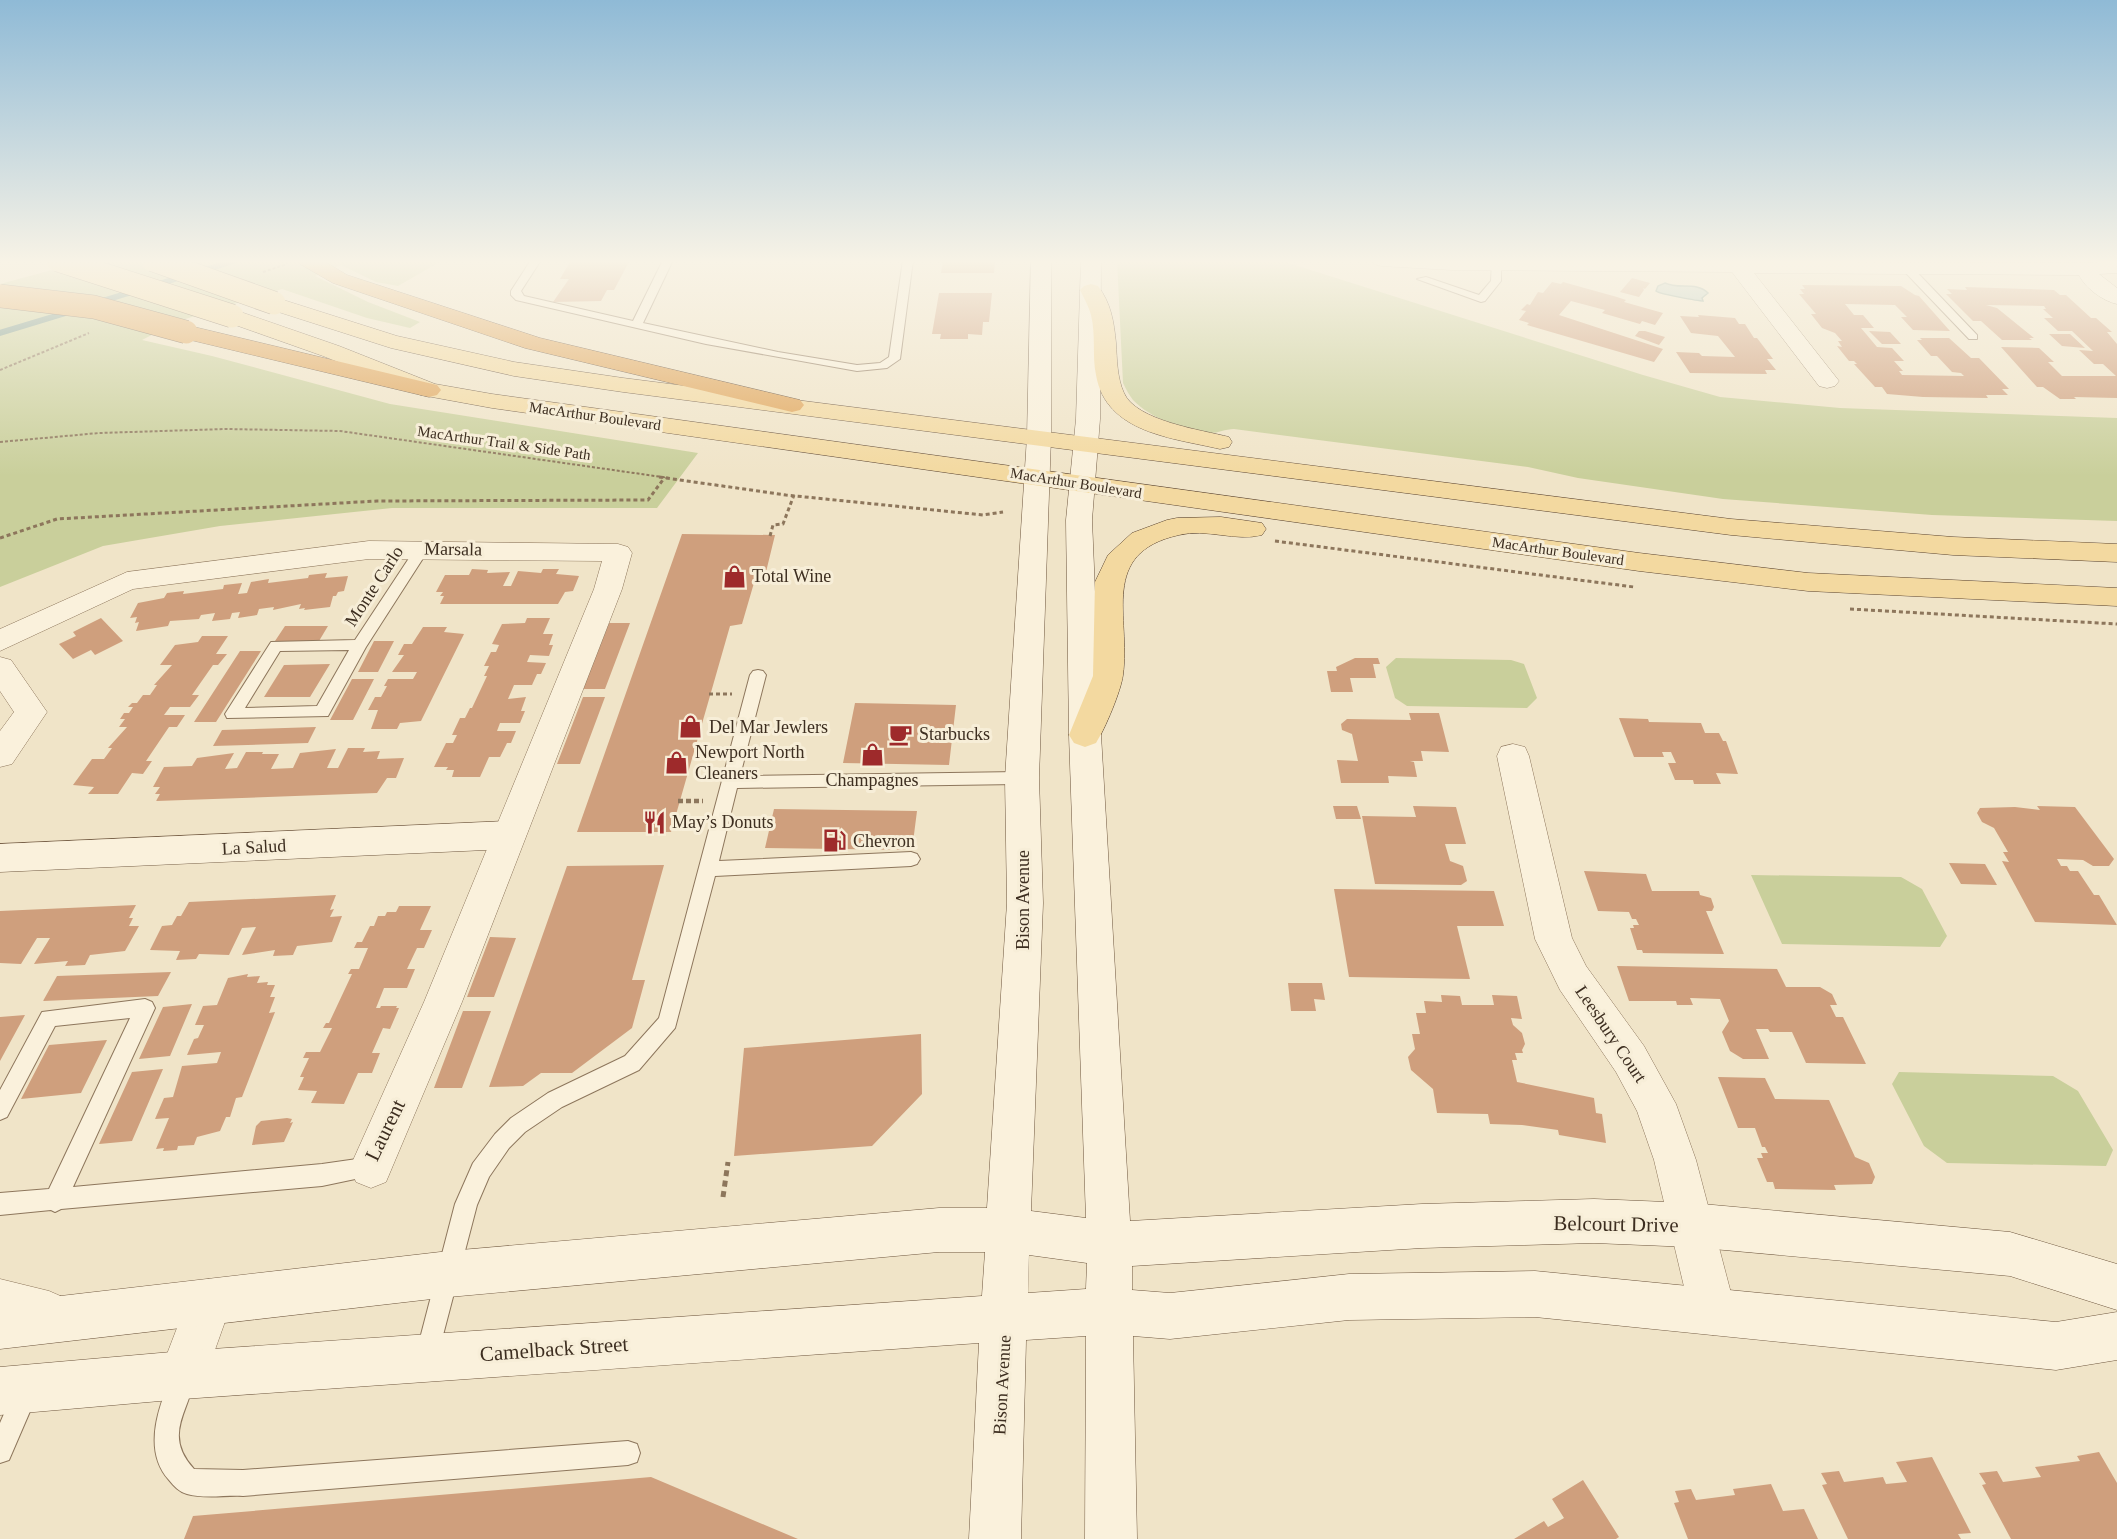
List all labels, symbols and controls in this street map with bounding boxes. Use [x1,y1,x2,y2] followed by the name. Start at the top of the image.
[528,399,662,433] street label: MacArthur Boulevard
[416,423,592,463] street label: MacArthur Trail & Side Path
[1009,465,1143,501] street label: MacArthur Boulevard
[1491,534,1625,568] street label: MacArthur Boulevard
[424,538,482,560] street label: Marsala
[341,542,407,630] street label: Monte Carlo
[721,563,747,589] shop icon: Total Wine
[752,566,831,586] place label: Total Wine
[678,714,704,740] shop icon: Del Mar Jewlers
[709,717,828,737] place label: Del Mar Jewlers
[888,721,914,747] cafe icon: Starbucks
[919,724,990,744] place label: Starbucks
[859,741,885,767] shop icon: Champagnes
[695,742,804,783] place label: Newport North Cleaners
[664,749,690,775] shop icon: Newport North Cleaners
[826,770,918,790] place label: Champagnes
[641,809,667,835] restaurant icon: May’s Donuts
[672,812,774,832] place label: May’s Donuts
[822,828,848,854] fuel station icon: Chevron
[853,831,915,851] place label: Chevron
[221,835,287,859] street label: La Salud
[1013,850,1033,950] street label: Bison Avenue
[1571,982,1651,1086] street label: Leesbury Court
[360,1095,410,1165] street label: Laurent
[1553,1211,1679,1237] street label: Belcourt Drive
[479,1332,629,1366] street label: Camelback Street
[989,1334,1015,1436] street label: Bison Avenue

